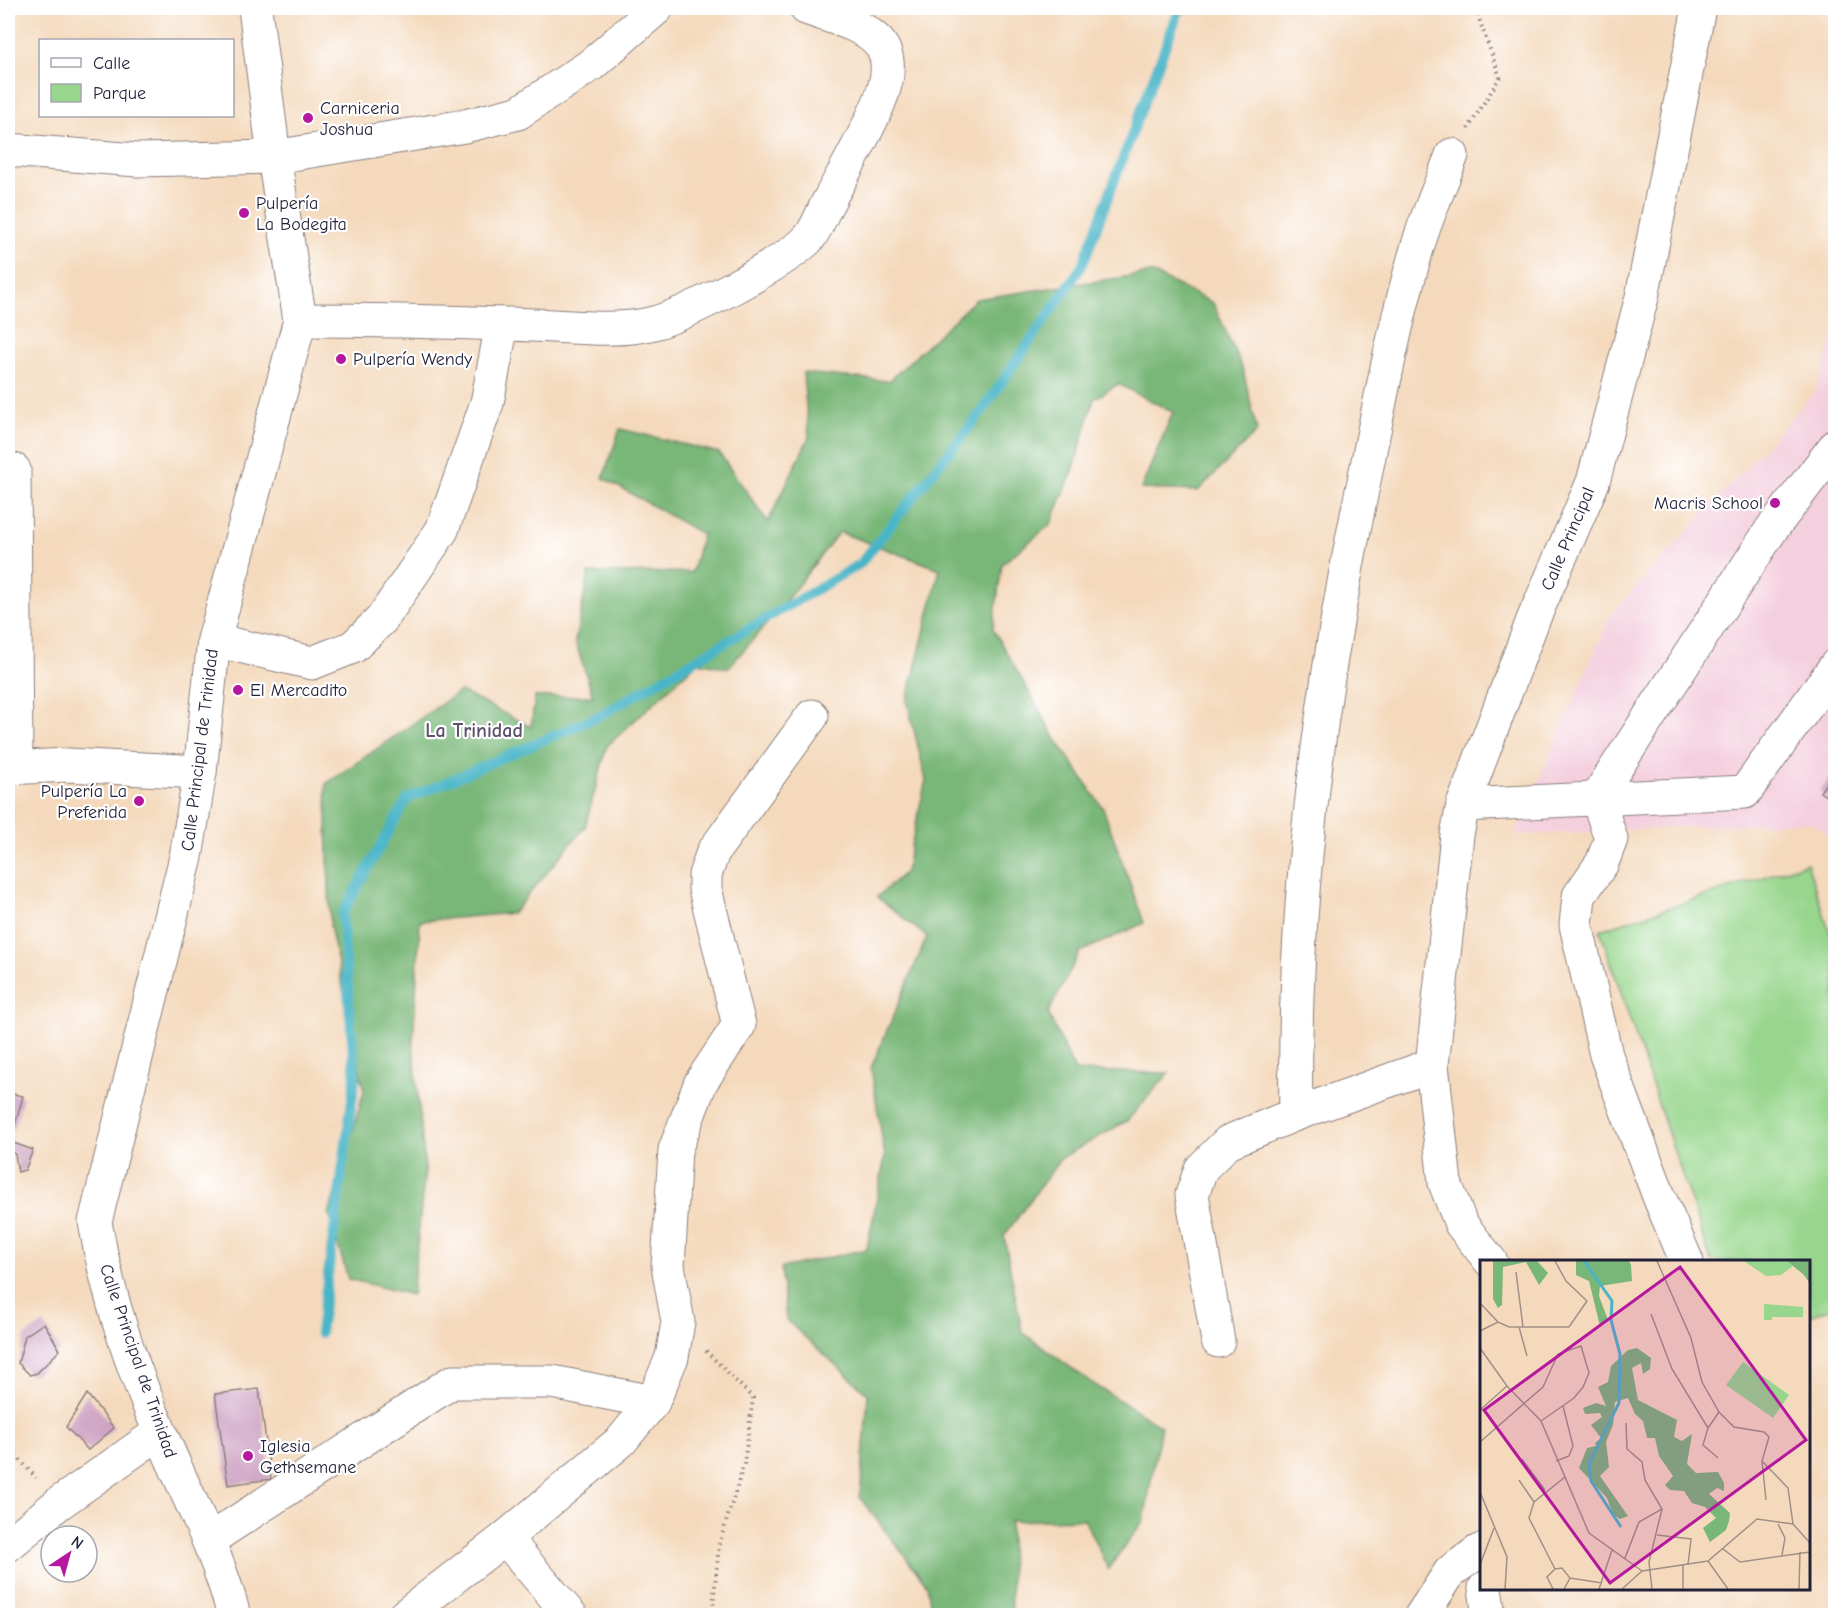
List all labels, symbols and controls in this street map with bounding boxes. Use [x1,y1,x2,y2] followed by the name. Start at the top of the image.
[39,39,234,117] legend
[93,53,130,74] text: Calle
[93,83,146,104] text: Parque
[320,98,400,140] place label: Carniceria Joshua
[301,111,315,125] marker: Carniceria Joshua
[256,193,347,235] place label: Pulpería La Bodegita
[237,206,251,220] marker: Pulpería La Bodegita
[353,349,473,370] place label: Pulpería Wendy
[334,352,348,366] marker: Pulpería Wendy
[1537,484,1599,594] street label: Calle Principal
[1654,493,1763,514] place label: Macris School
[1768,496,1782,510] marker: Macris School
[177,648,223,852] street label: Calle Principal de Trinidad
[250,680,347,701] place label: El Mercadito
[231,683,245,697] marker: El Mercadito
[425,719,523,742] district label: La Trinidad
[41,781,127,823] place label: Pulpería La Preferida
[132,794,146,808] marker: Pulpería La Preferida
[1480,1260,1810,1590] inset map
[95,1261,181,1461] street label: Calle Principal de Trinidad
[260,1436,356,1478] place label: Iglesia Gethsemane
[241,1449,255,1463] marker: Iglesia Gethsemane
[39,1524,99,1584] north arrow
[68,1532,87,1553] text: N

